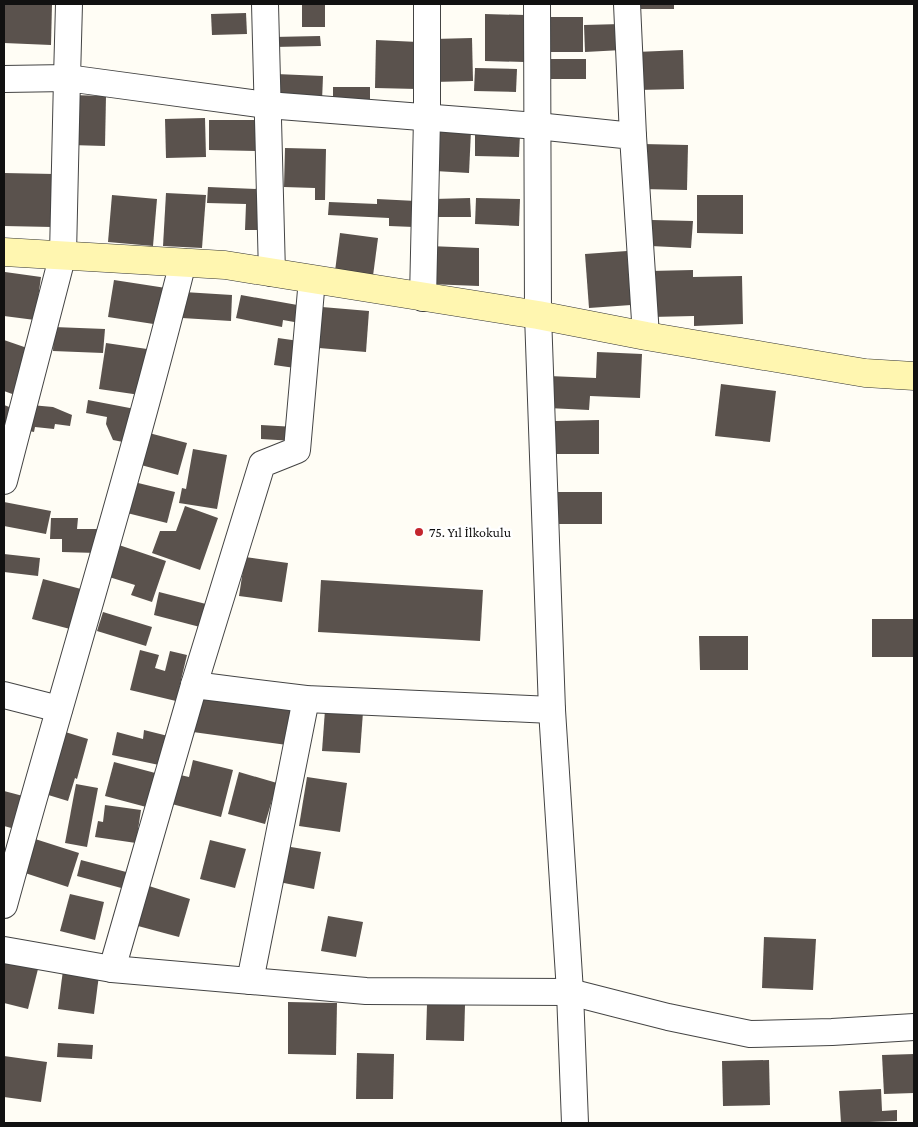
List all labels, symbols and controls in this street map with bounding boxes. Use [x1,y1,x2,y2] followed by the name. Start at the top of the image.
[429,524,512,540] place label: 75. Yıl İlkokulu
[413,526,425,538] marker: 75. Yıl İlkokulu

